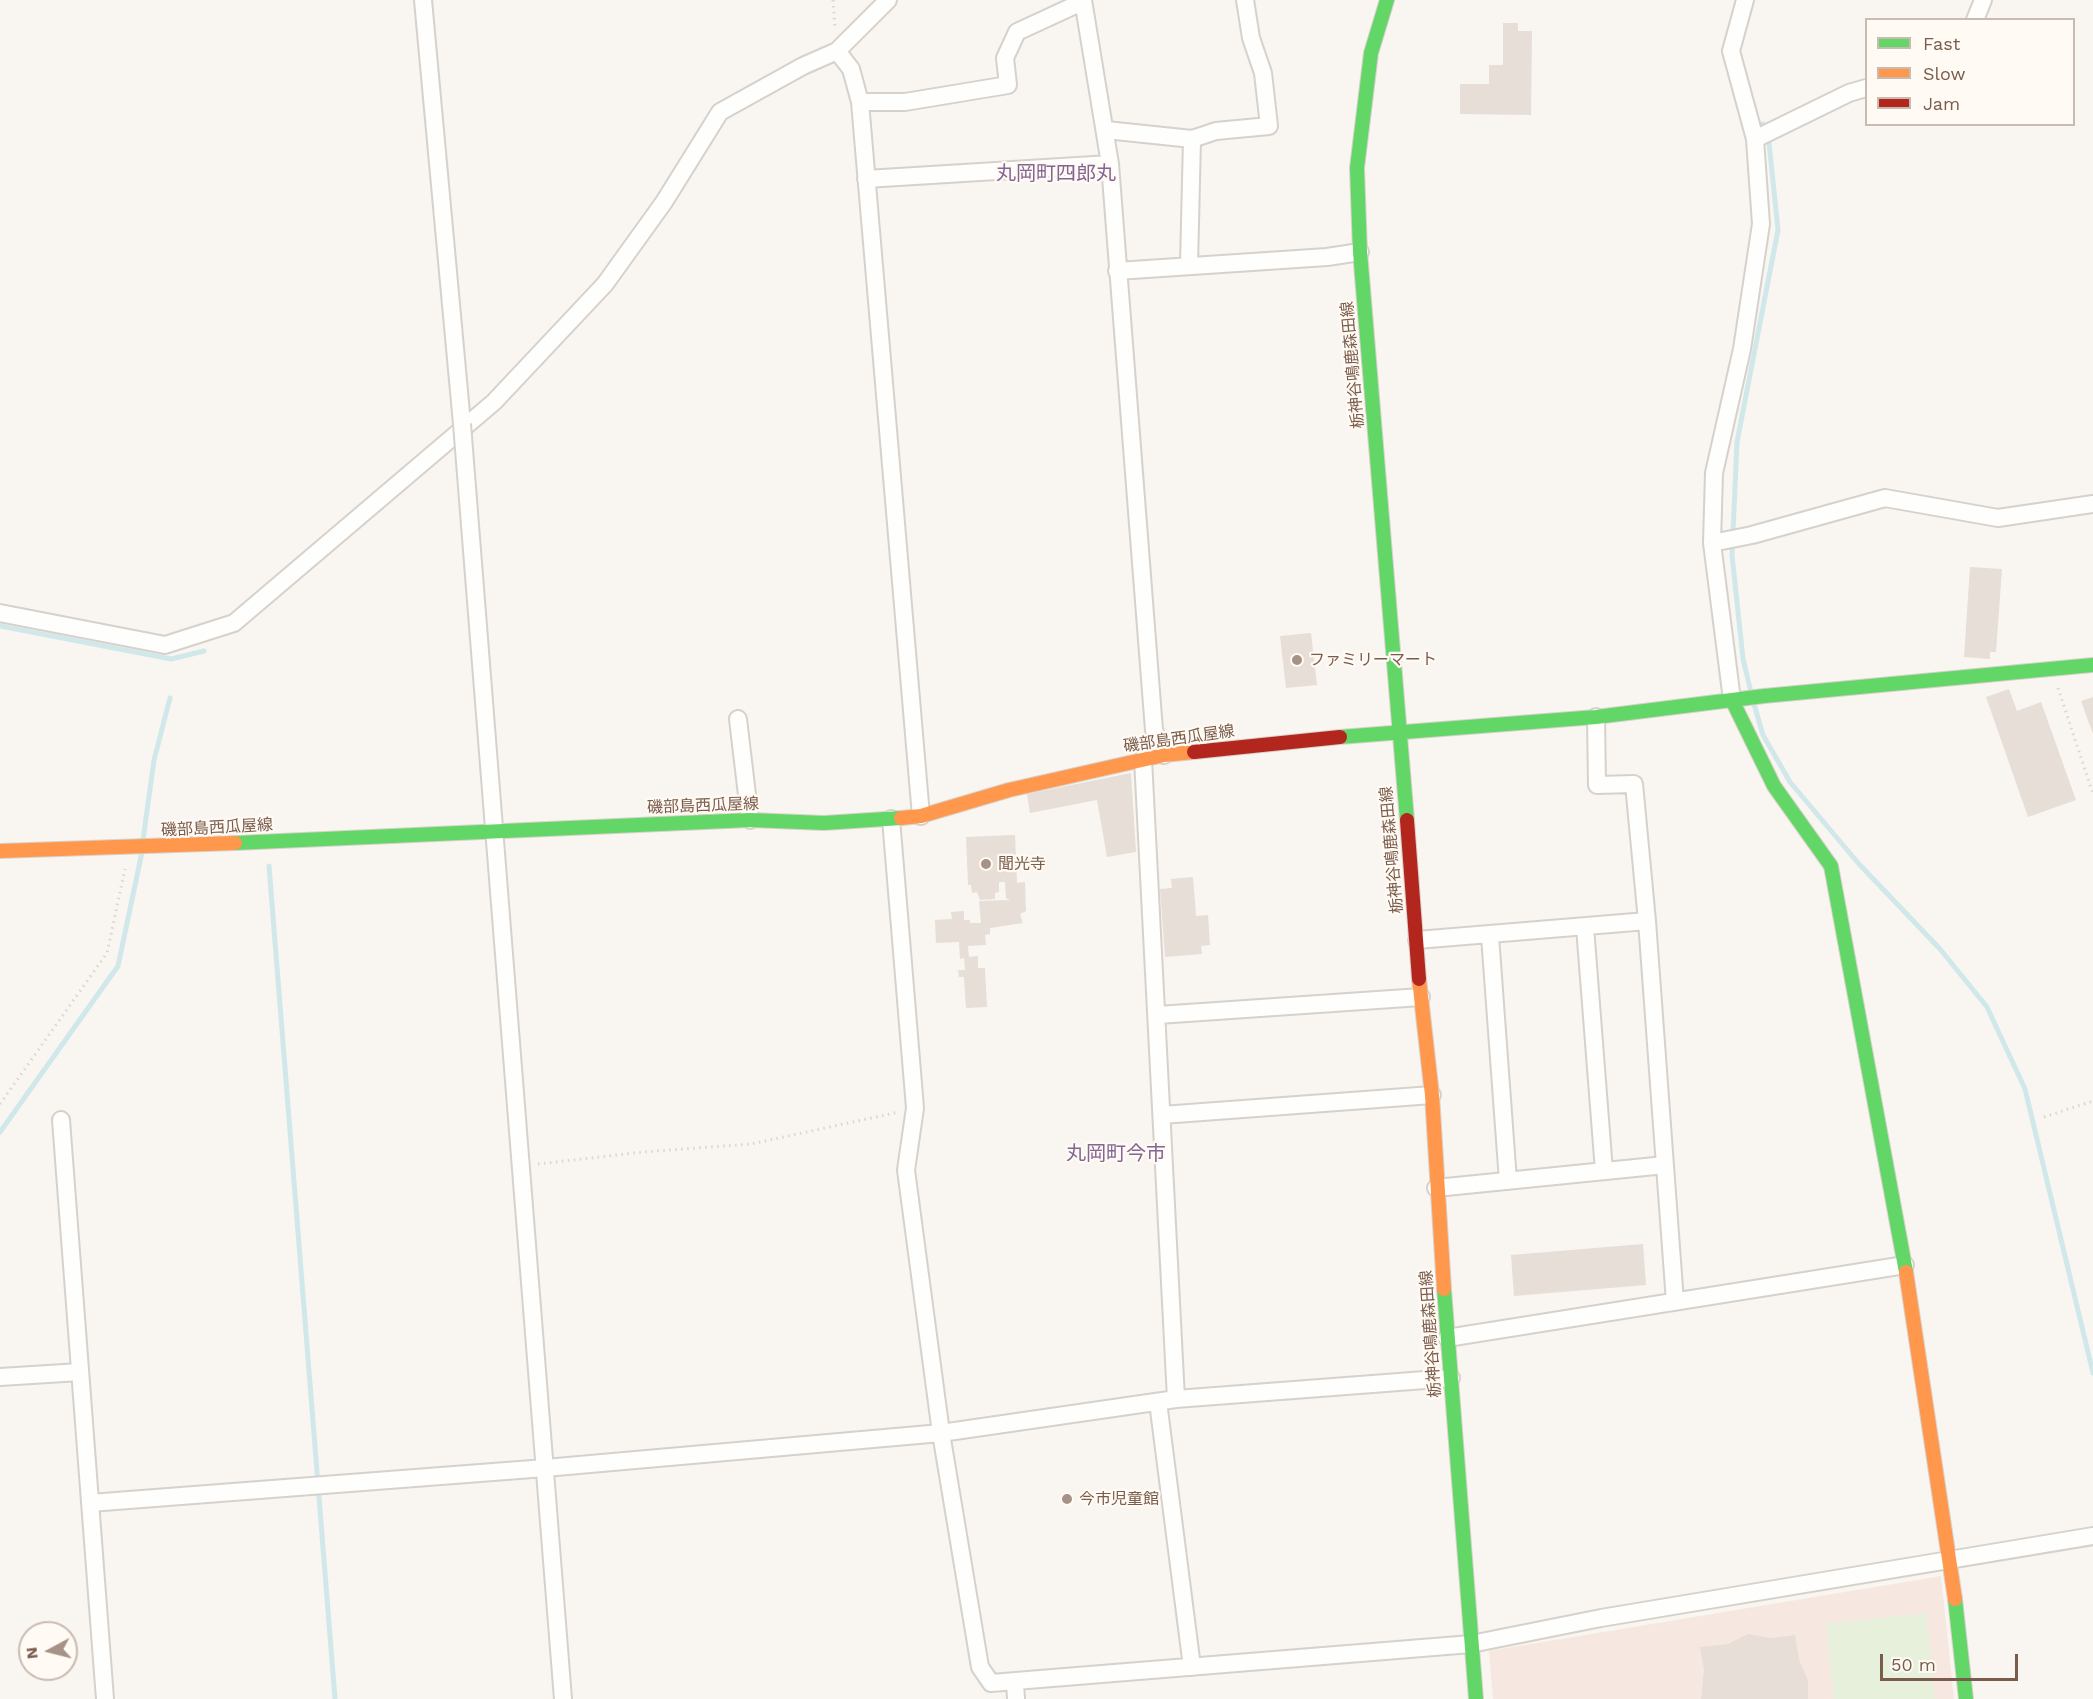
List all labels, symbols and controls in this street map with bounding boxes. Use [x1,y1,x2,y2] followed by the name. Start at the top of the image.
[1865,18,2075,126] legend
[1923,33,1960,54] text: Fast
[1923,63,1966,84] text: Slow
[1923,93,1960,114] text: Jam
[996,162,1116,186] district label: 丸岡町四郎丸
[1338,300,1368,430] street label: 栃神谷鳴鹿森田線
[1309,650,1437,670] place label: ファミリーマート
[1290,653,1304,667] marker: ファミリーマート
[1122,722,1236,756] street label: 磯部島西瓜屋線
[1377,785,1407,915] street label: 栃神谷鳴鹿森田線
[647,794,759,818] street label: 磯部島西瓜屋線
[161,815,273,841] street label: 磯部島西瓜屋線
[998,854,1046,874] place label: 聞光寺
[979,857,993,871] marker: 聞光寺
[1066,1142,1166,1166] district label: 丸岡町今市
[1417,1269,1445,1399] street label: 栃神谷鳴鹿森田線
[1079,1489,1159,1509] place label: 今市児童館
[1060,1492,1074,1506] marker: 今市児童館
[18,1621,78,1681] north arrow
[1883,1642,2021,1680] scale bar
[21,1646,42,1660] text: N
[1891,1654,1936,1675] text: 50 m

